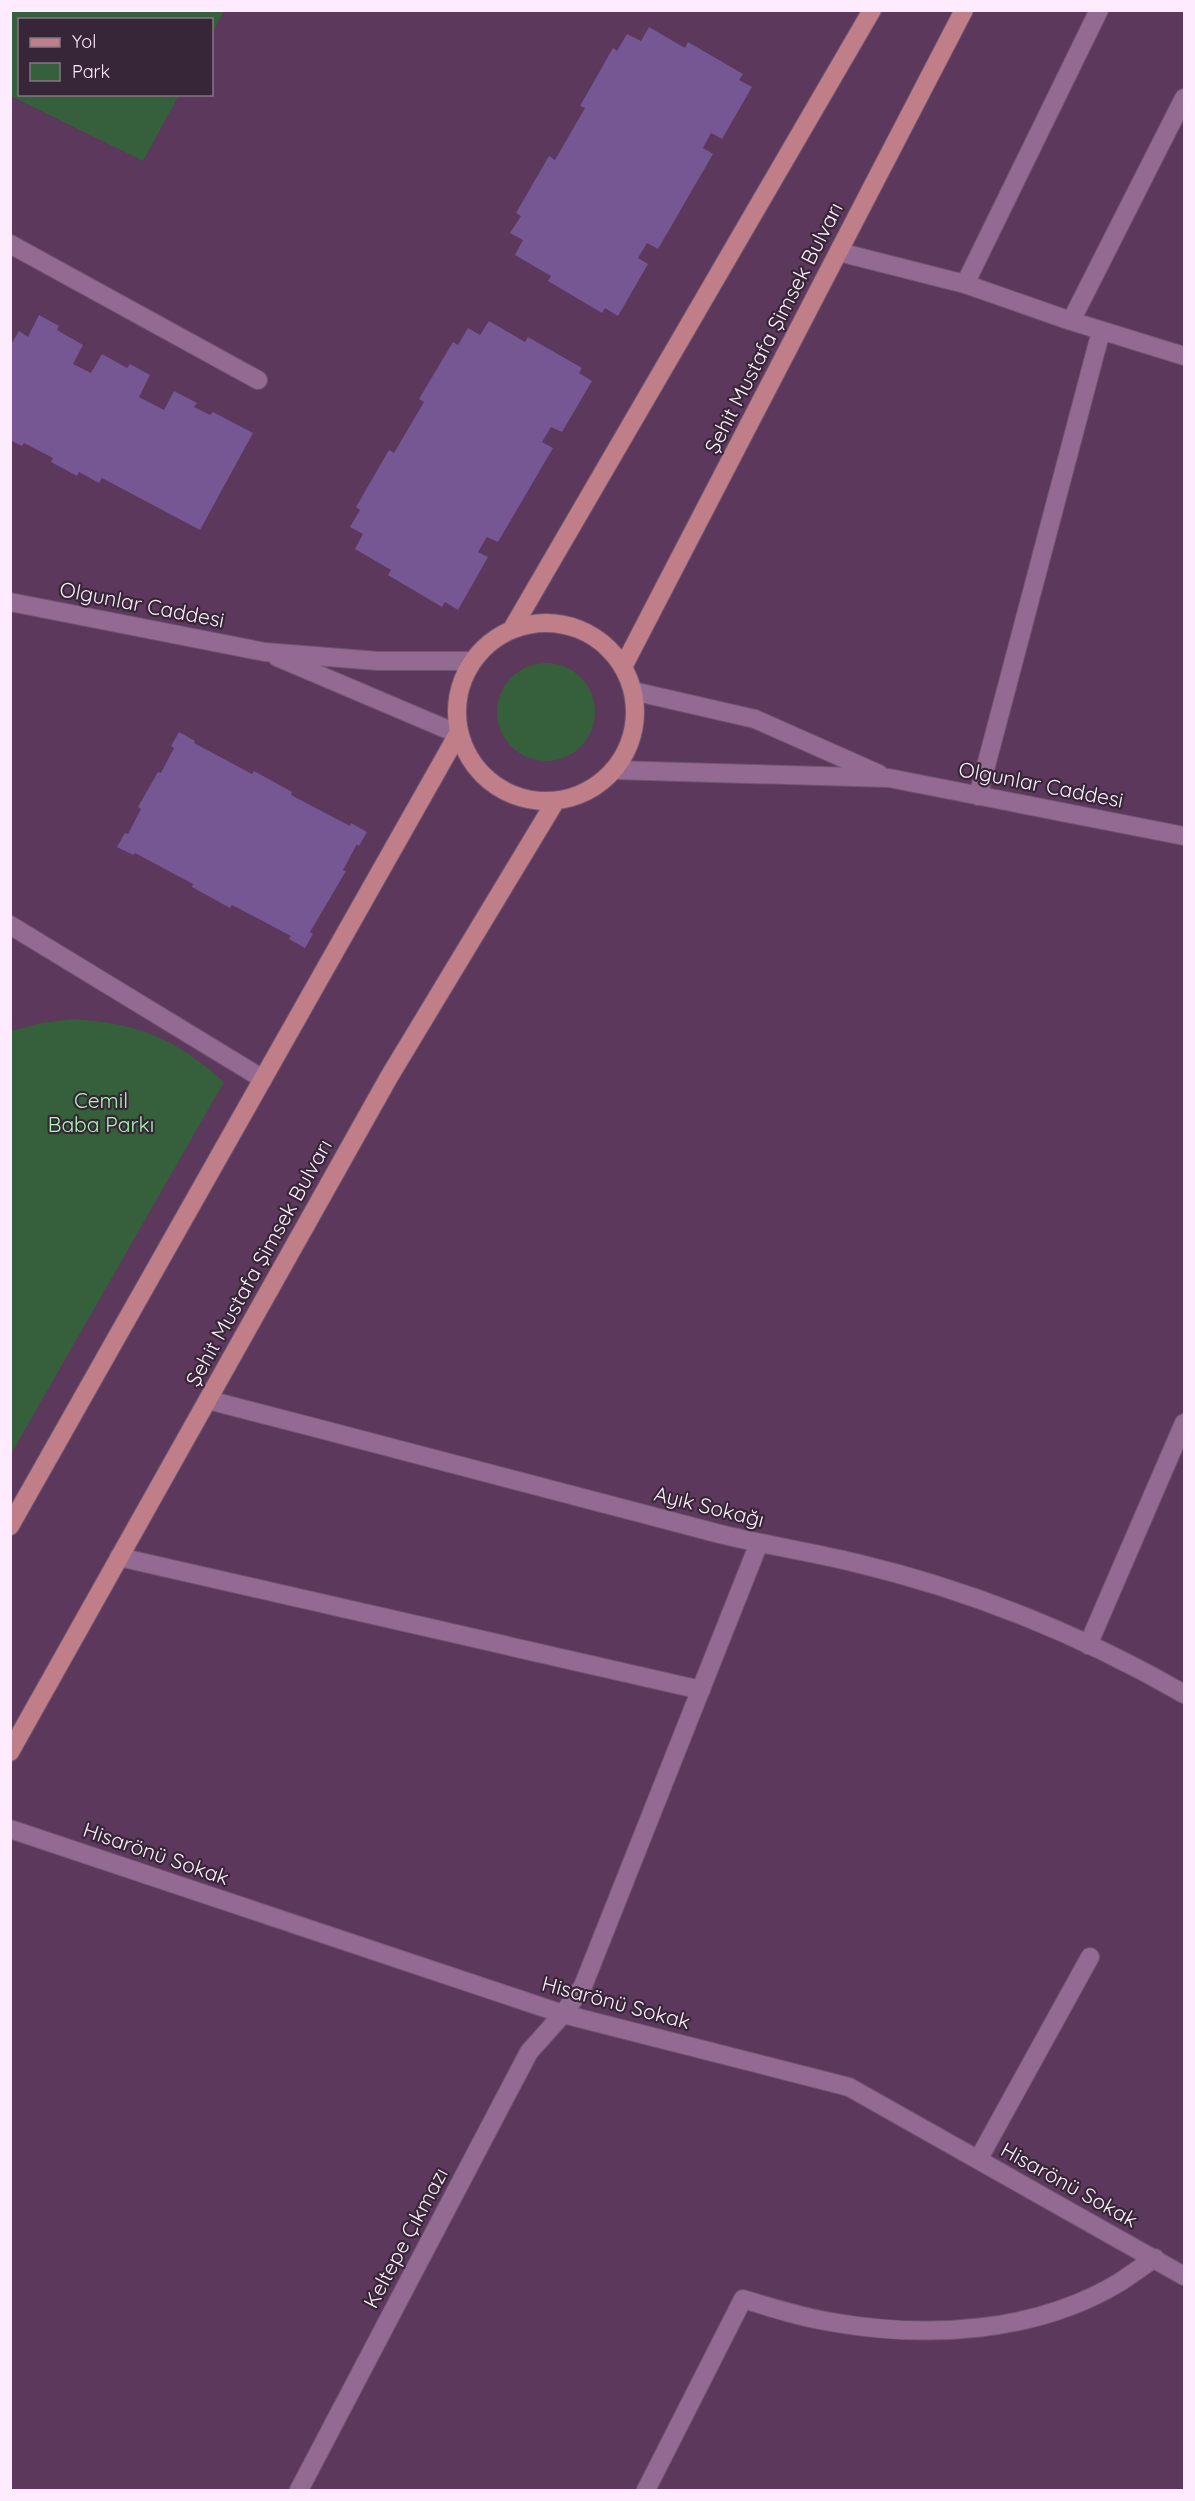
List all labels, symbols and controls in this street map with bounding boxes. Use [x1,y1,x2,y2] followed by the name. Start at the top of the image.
[18,18,213,96] legend
[72,30,96,53] text: Yol
[72,60,110,83] text: Park
[698,198,848,457] street label: Şehit Mustafa Şimsek Bulvarı
[58,575,227,633] street label: Olgunlar Caddesi
[957,755,1126,813] street label: Olgunlar Caddesi
[48,1087,154,1137] park label: Cemil Baba Parkı
[179,1134,337,1391] street label: Şehit Mustafa Şimsek Bulvarı
[652,1480,767,1532] street label: Ayık Sokağı
[80,1816,233,1890] street label: Hisarönü Sokak
[539,1970,693,2034] street label: Hisarönü Sokak
[996,2136,1142,2232] street label: Hisarönü Sokak
[357,2163,453,2312] street label: Keltepe Çıkmazı

